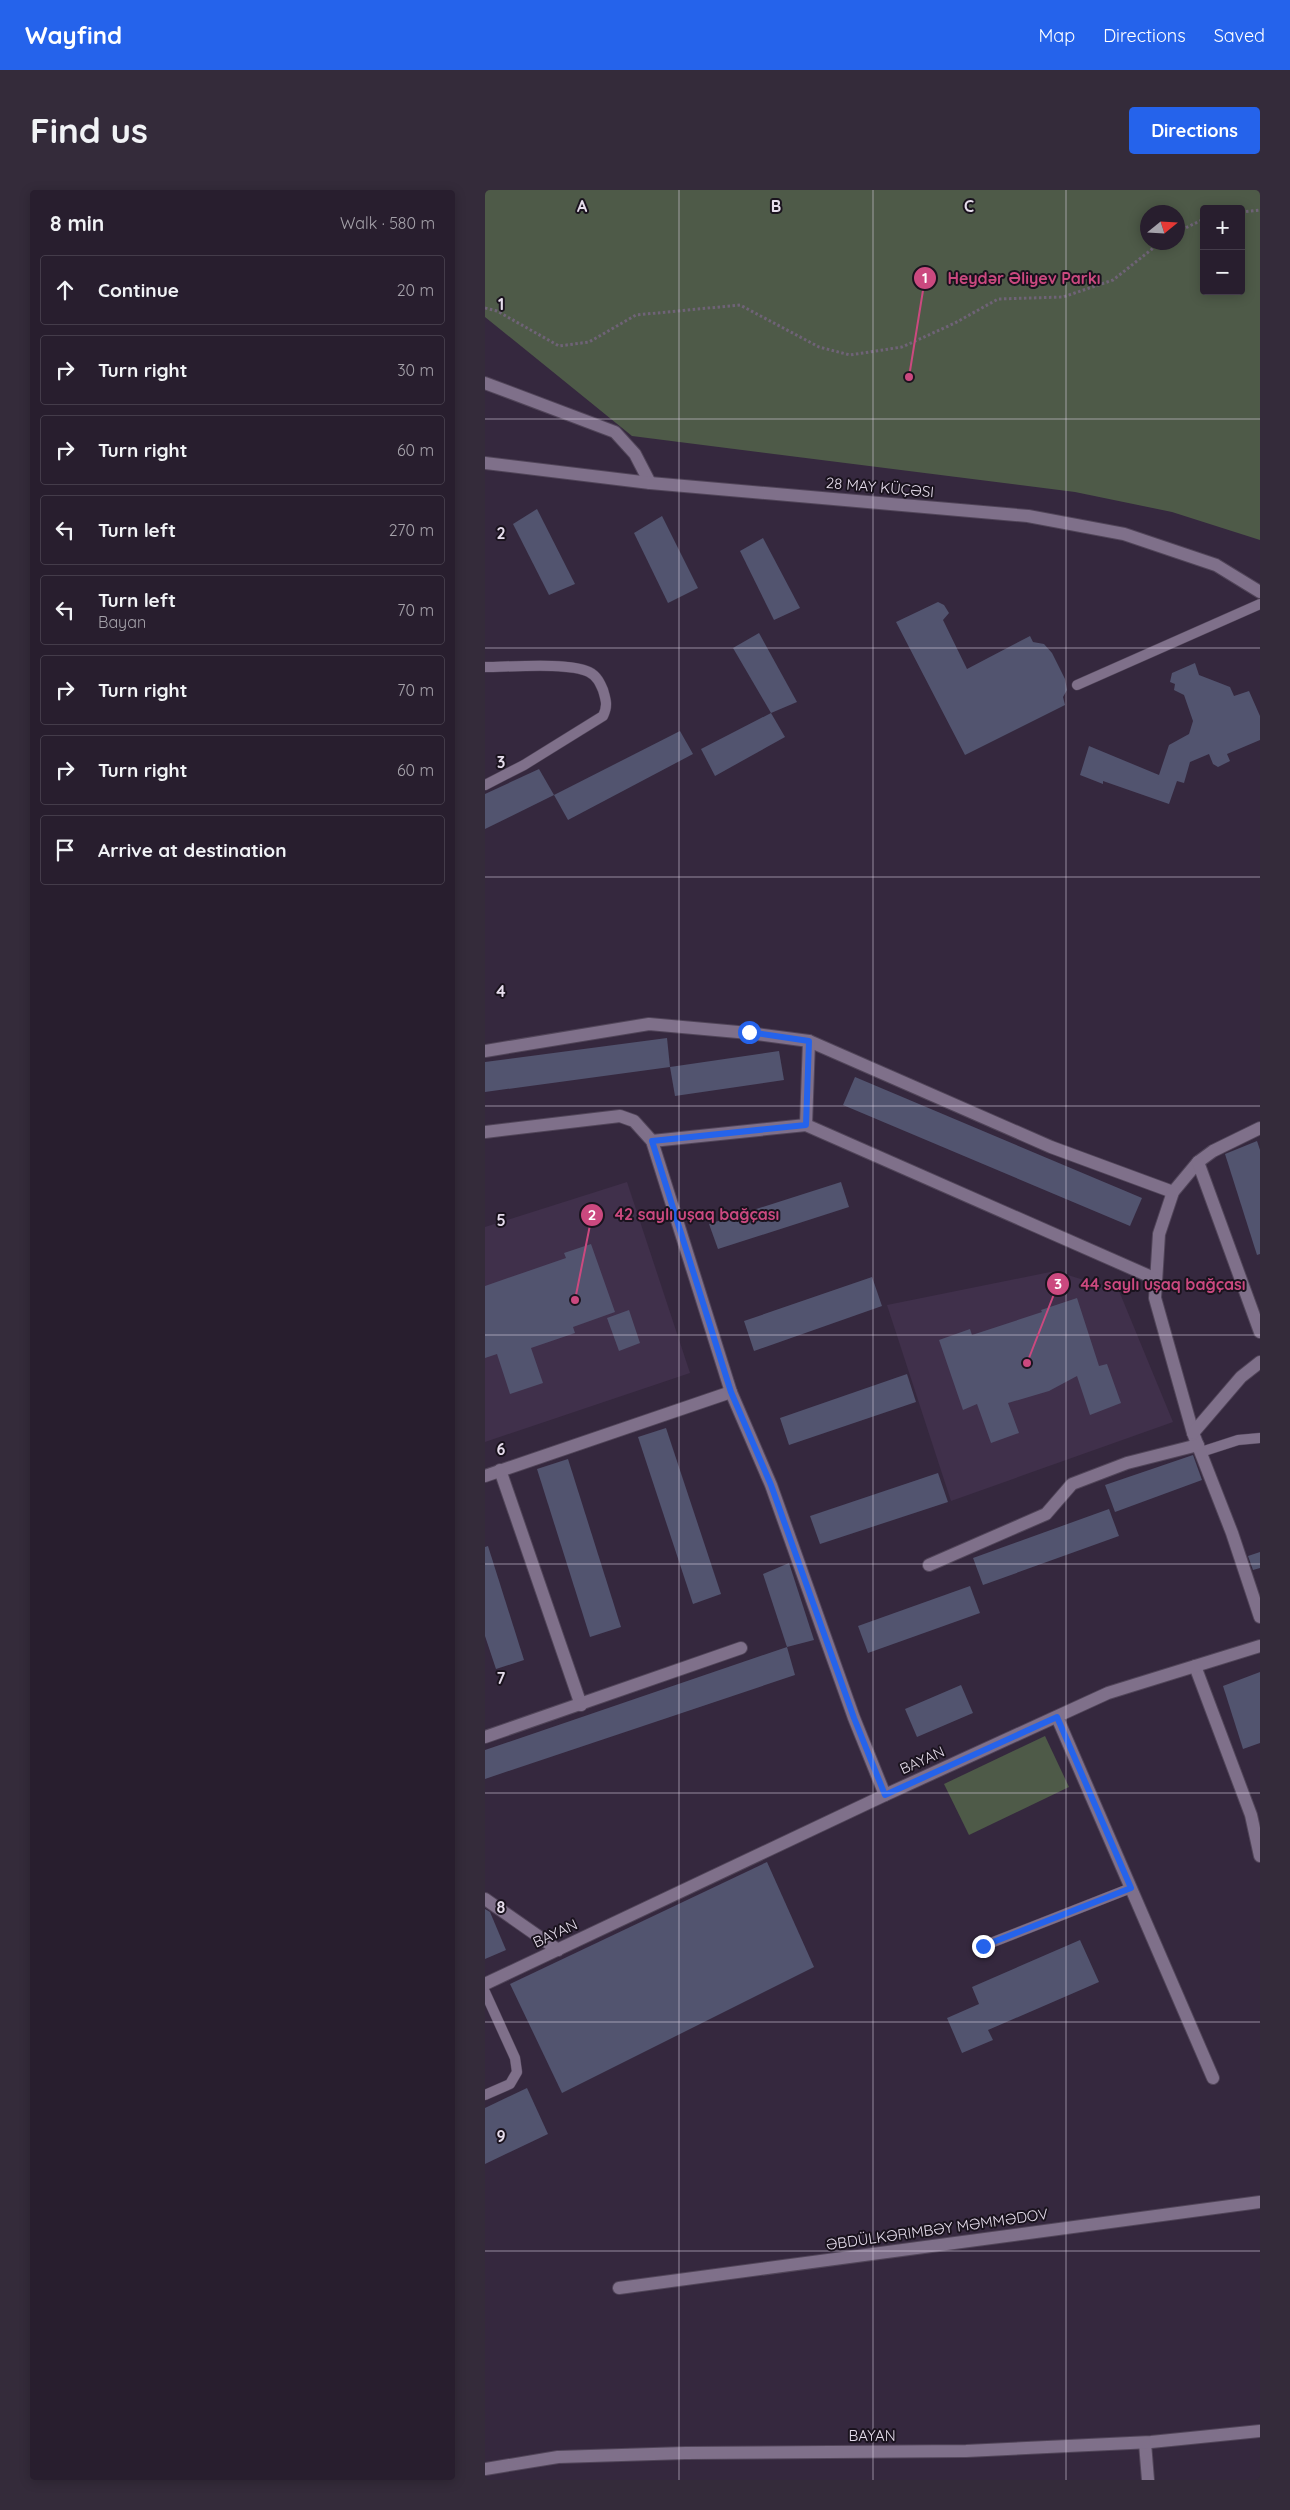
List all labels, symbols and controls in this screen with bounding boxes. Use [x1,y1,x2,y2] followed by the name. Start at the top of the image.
[25,20,122,50] text: Wayfind
[1038,24,1075,47] text: Map
[1103,24,1186,47] text: Directions
[1214,24,1265,47] text: Saved
[1129,107,1260,154] button: Directions
[30,108,148,152] text: Find us
[577,196,588,216] text: A
[771,196,781,216] text: B
[964,196,974,216] text: C
[1140,205,1185,250] north arrow
[1200,205,1245,295] map controls
[1200,205,1245,250] button: +
[50,210,104,236] text: 8 min
[340,213,435,233] text: Walk · 580 m
[1200,250,1245,295] button: −
[913,263,1111,294] callout: Heydər Əliyev Parkı
[922,268,928,287] text: 1
[947,268,1101,288] text: Heydər Əliyev Parkı
[51,276,79,304] icon: ahead
[98,278,179,302] text: Continue
[397,280,434,300] text: 20 m
[498,294,504,314] text: 1
[51,356,79,384] icon: right
[98,358,187,382] text: Turn right
[397,360,434,380] text: 30 m
[51,436,79,464] icon: right
[98,438,187,462] text: Turn right
[397,440,434,460] text: 60 m
[825,473,935,501] street label: 28 MAY KÜÇƏSI
[51,516,79,544] icon: left
[98,518,176,542] text: Turn left
[389,520,434,540] text: 270 m
[496,523,506,543] text: 2
[98,588,176,612] text: Turn left
[51,596,79,624] icon: left
[397,600,434,620] text: 70 m
[98,612,146,632] text: Bayan
[51,676,79,704] icon: right
[98,678,187,702] text: Turn right
[397,680,434,700] text: 70 m
[497,752,505,772] text: 3
[51,756,79,784] icon: right
[98,758,187,782] text: Turn right
[397,760,434,780] text: 60 m
[51,836,79,864] icon: arrive
[98,838,287,862] text: Arrive at destination
[496,981,506,1001] text: 4
[738,1021,761,1044] route start
[580,1199,789,1230] callout: 42 saylı uşaq bağçası
[615,1204,779,1224] text: 42 saylı uşaq bağçası
[588,1205,596,1224] text: 2
[496,1210,506,1230] text: 5
[1046,1269,1256,1300] callout: 44 saylı uşaq bağçası
[1054,1274,1062,1293] text: 3
[1081,1274,1246,1294] text: 44 saylı uşaq bağçası
[497,1439,506,1459] text: 6
[497,1668,506,1688] text: 7
[897,1742,947,1778] street label: BAYAN
[497,1897,506,1917] text: 8
[530,1914,580,1952] street label: BAYAN
[972,1935,995,1958] route end
[496,2126,506,2146] text: 9
[825,2204,1049,2254] street label: ƏBDÜLKƏRIMBƏY MƏMMƏDOV
[848,2426,896,2445] street label: BAYAN

